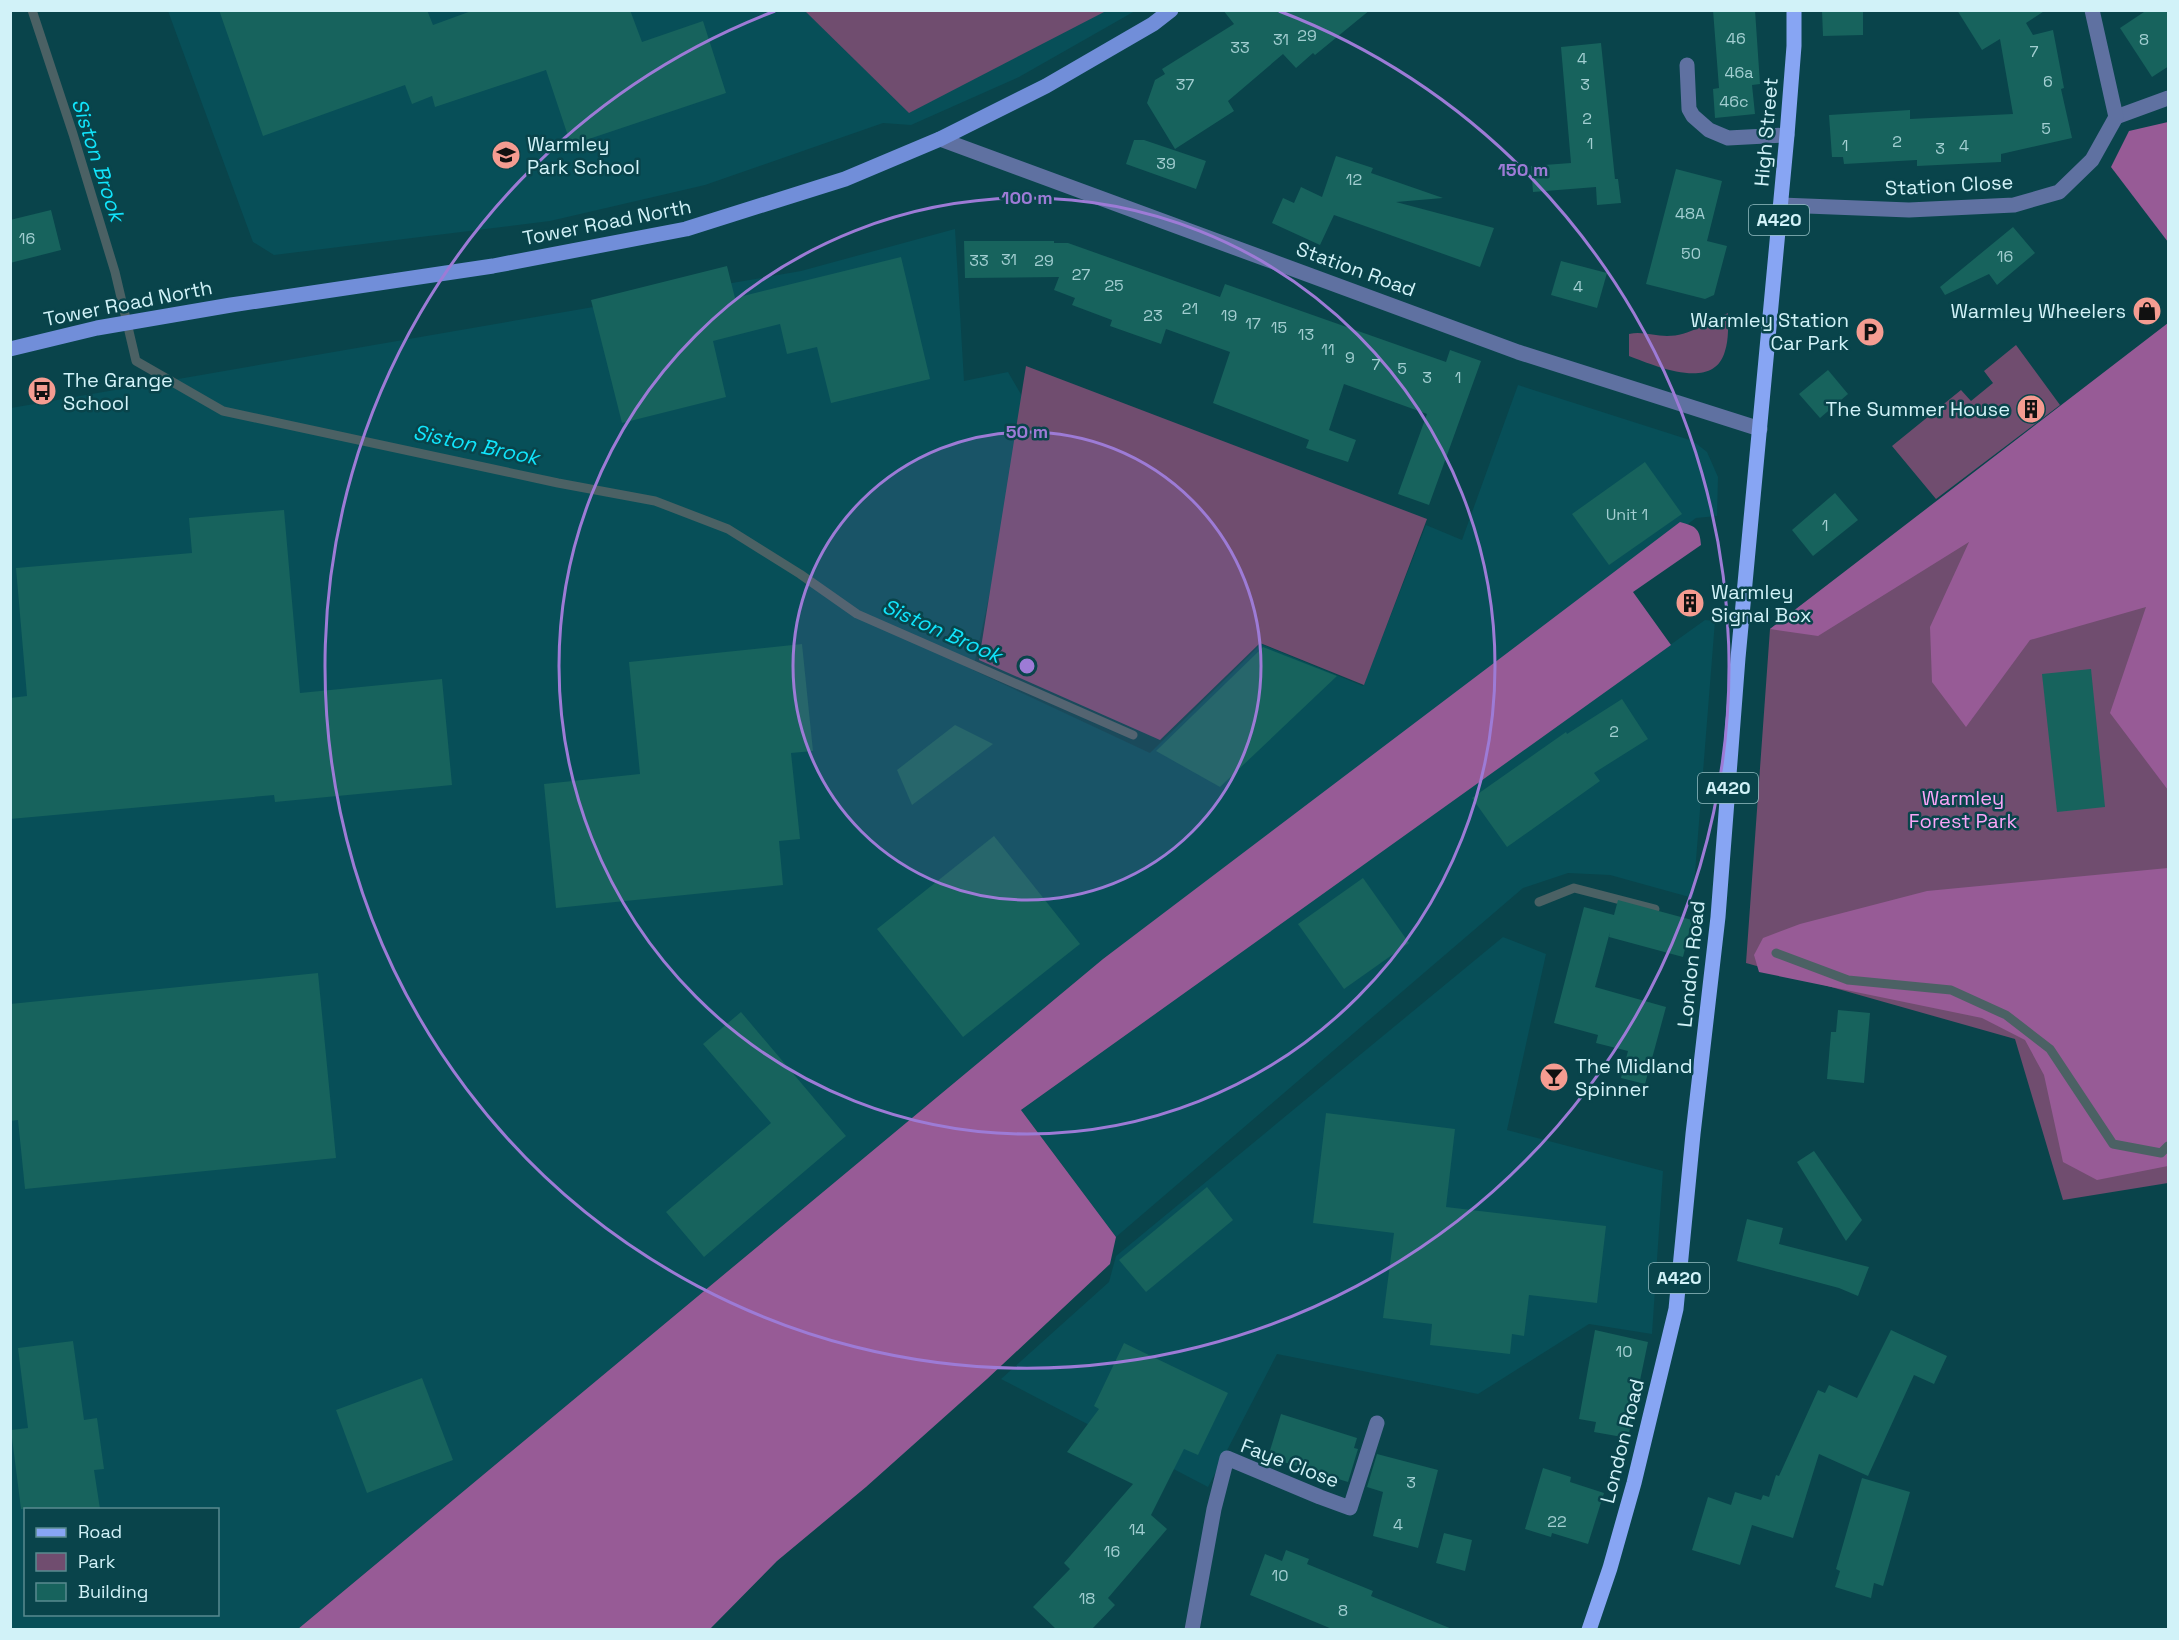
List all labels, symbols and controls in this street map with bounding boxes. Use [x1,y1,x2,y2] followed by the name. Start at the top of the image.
[1297,25,1317,46] house number: 29
[1726,28,1746,49] house number: 46
[1273,29,1289,50] house number: 31
[2139,29,2149,50] house number: 8
[1230,37,1250,58] house number: 33
[2029,41,2039,62] house number: 7
[1577,48,1587,69] house number: 4
[1725,62,1754,83] house number: 46a
[2043,71,2053,92] house number: 6
[1176,74,1194,95] house number: 37
[1580,74,1590,95] house number: 3
[1748,76,1784,188] street label: High Street
[1719,91,1749,112] house number: 46c
[66,95,132,227] water label: Siston Brook
[1582,108,1592,129] house number: 2
[2041,118,2051,139] house number: 5
[527,131,640,180] place label: Warmley Park School
[1892,131,1902,152] house number: 2
[1587,133,1593,154] house number: 1
[1842,135,1848,156] house number: 1
[1959,135,1969,156] house number: 4
[1935,138,1945,159] house number: 3
[490,139,522,171] school or university icon: Warmley Park School
[1156,153,1176,174] house number: 39
[1498,158,1548,181] text: 150 m
[1346,169,1362,190] house number: 12
[1884,169,2014,201] street label: Station Close
[1001,186,1053,209] text: 100 m
[521,193,693,251] street label: Tower Road North
[1675,203,1705,224] house number: 48A
[1749,205,1809,235] road number: A420
[19,228,35,249] house number: 16
[1293,235,1419,303] street label: Station Road
[1681,243,1701,264] house number: 50
[1997,246,2013,267] house number: 16
[1001,249,1017,270] house number: 31
[969,250,989,271] house number: 33
[1034,250,1054,271] house number: 29
[1072,264,1090,285] house number: 27
[42,274,214,332] street label: Tower Road North
[1104,275,1124,296] house number: 25
[1573,276,1583,297] house number: 4
[2131,295,2163,327] shop icon: Warmley Wheelers
[1182,298,1198,319] house number: 21
[1950,298,2126,324] place label: Warmley Wheelers
[1143,305,1163,326] house number: 23
[1221,305,1237,326] house number: 19
[1690,307,1849,356] place label: Warmley Station Car Park
[1245,313,1261,334] house number: 17
[1854,316,1886,348] parking icon: Warmley Station Car Park
[1271,317,1287,338] house number: 15
[1298,324,1314,345] house number: 13
[1321,339,1335,360] house number: 11
[1345,347,1355,368] house number: 9
[1371,354,1381,375] house number: 7
[1397,358,1407,379] house number: 5
[63,367,173,416] place label: The Grange School
[1422,367,1432,388] house number: 3
[1455,367,1461,388] house number: 1
[26,375,58,407] bus stop icon: The Grange School
[2015,393,2047,425] building icon: The Summer House
[1825,396,2010,422] place label: The Summer House
[411,418,544,472] water label: Siston Brook
[1006,420,1048,443] text: 50 m
[1606,504,1648,525] house number: Unit 1
[1822,515,1828,536] house number: 1
[1711,579,1812,628] place label: Warmley Signal Box
[1674,587,1706,619] building icon: Warmley Signal Box
[878,592,1009,670] water label: Siston Brook
[1017,656,1037,676] centre of rings
[1609,721,1619,742] house number: 2
[1698,773,1758,803] road number: A420
[1909,785,2017,834] park label: Warmley Forest Park
[1671,899,1711,1029] street label: London Road
[1575,1053,1693,1102] place label: The Midland Spinner
[1538,1061,1570,1093] bar icon: The Midland Spinner
[1649,1263,1709,1293] road number: A420
[1616,1341,1632,1362] house number: 10
[1594,1376,1650,1506] street label: London Road
[1237,1432,1343,1494] street label: Faye Close
[1406,1472,1416,1493] house number: 3
[24,1508,219,1616] legend
[1547,1511,1567,1532] house number: 22
[1393,1514,1403,1535] house number: 4
[1129,1519,1145,1540] house number: 14
[78,1520,122,1543] text: Road
[1104,1541,1120,1562] house number: 16
[78,1550,116,1573] text: Park
[1272,1565,1288,1586] house number: 10
[78,1580,148,1603] text: Building
[1079,1588,1095,1609] house number: 18
[1338,1600,1348,1621] house number: 8

